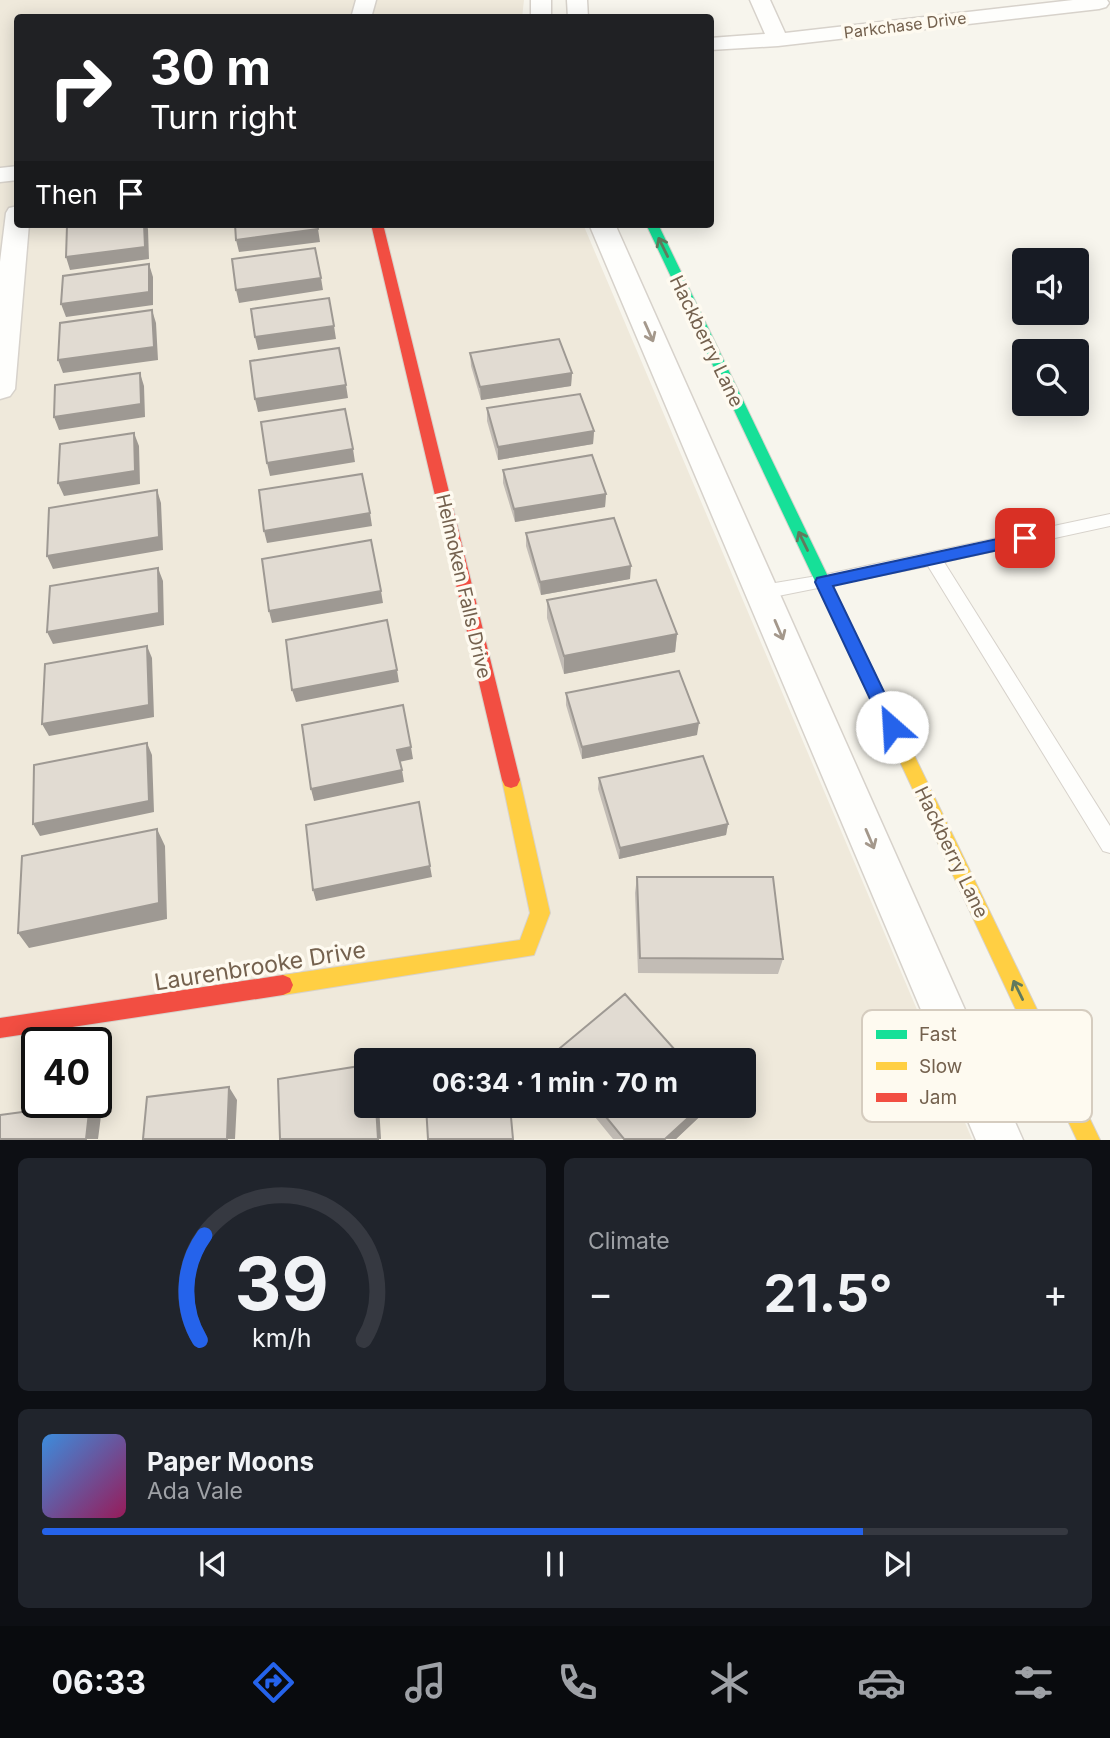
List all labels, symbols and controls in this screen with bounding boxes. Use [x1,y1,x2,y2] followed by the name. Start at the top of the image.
[843,8,967,42] street label: Parkchase Drive
[150,38,271,97] text: 30 m
[35,42,126,133] icon: right
[150,98,297,137] text: Turn right
[112,175,150,213] icon: arrive
[35,179,98,210] text: Then
[656,237,669,259] one-way arrow
[1012,248,1089,416] map controls
[1012,248,1089,325] button: sound
[665,272,748,411] street label: Hackberry Lane
[643,320,656,342] one-way arrow
[1012,339,1089,416] button: search
[431,492,496,681] street label: Helmoken Falls Drive
[995,508,1055,568] pin
[1006,519,1044,557] icon: arrive
[796,531,809,552] one-way arrow
[773,619,786,640] one-way arrow
[855,690,929,764] position arrow
[910,783,993,922] street label: Hackberry Lane
[864,827,877,849] one-way arrow
[152,935,368,997] street label: Laurenbrooke Drive
[1010,979,1023,1000] one-way arrow
[862,1010,1092,1122] legend
[919,1023,957,1046] text: Fast
[21,1027,112,1118] speed limit sign: 40
[919,1055,962,1078] text: Slow
[432,1067,678,1098] text: 06:34 · 1 min · 70 m
[919,1086,957,1109] text: Jam
[588,1227,670,1255] text: Climate
[235,1240,329,1329] text: 39
[763,1262,893,1325] text: 21.5°
[588,1270,613,1316] text: −
[1043,1270,1068,1316] text: +
[252,1323,312,1353] text: km/h
[147,1446,314,1477] text: Paper Moons
[147,1477,243,1505] text: Ada Vale
[194,1545,232,1583] icon: previous
[536,1545,574,1583] icon: pause
[878,1545,916,1583] icon: next
[249,1658,298,1707] icon: directions
[401,1658,450,1707] icon: music
[553,1658,602,1707] icon: phone
[705,1658,754,1707] icon: climate
[857,1658,906,1707] icon: car
[1009,1658,1058,1707] icon: filters
[52,1663,146,1702] text: 06:33

